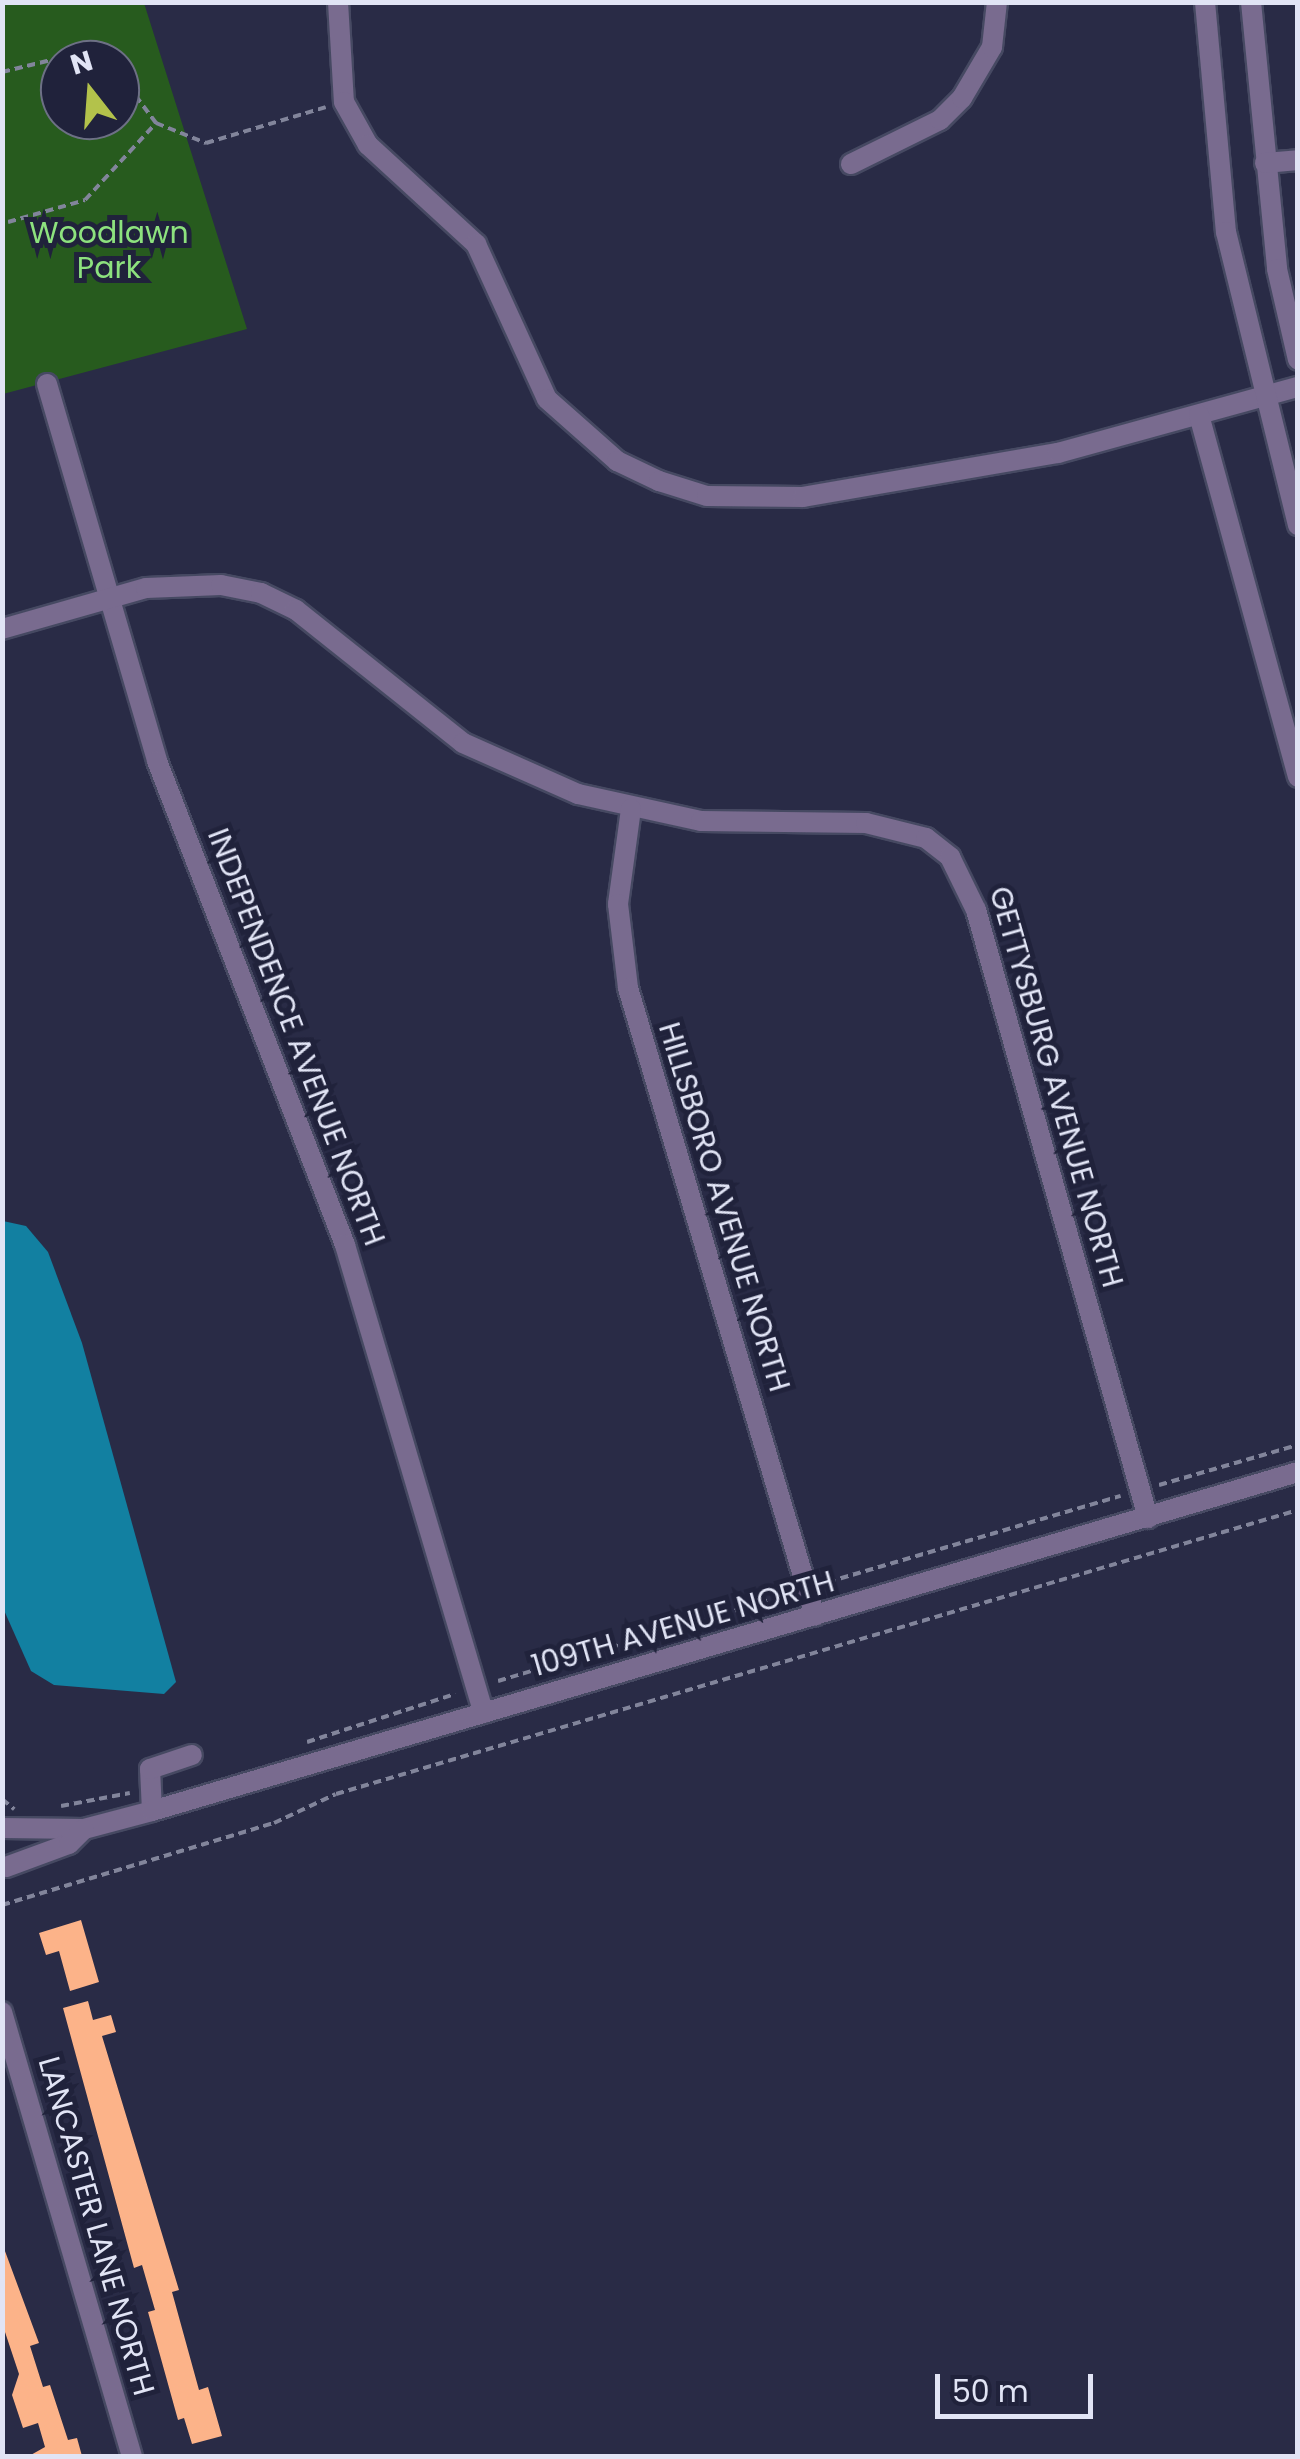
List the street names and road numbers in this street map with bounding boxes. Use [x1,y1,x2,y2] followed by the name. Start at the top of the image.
[200,823,392,1251] street label: INDEPENDENCE AVENUE NORTH
[981,883,1131,1291] street label: GETTYSBURG AVENUE NORTH
[651,1018,797,1396] street label: HILLSBORO AVENUE NORTH
[528,1564,838,1684] street label: 109TH AVENUE NORTH
[30,2052,162,2400] street label: LANCASTER LANE NORTH

